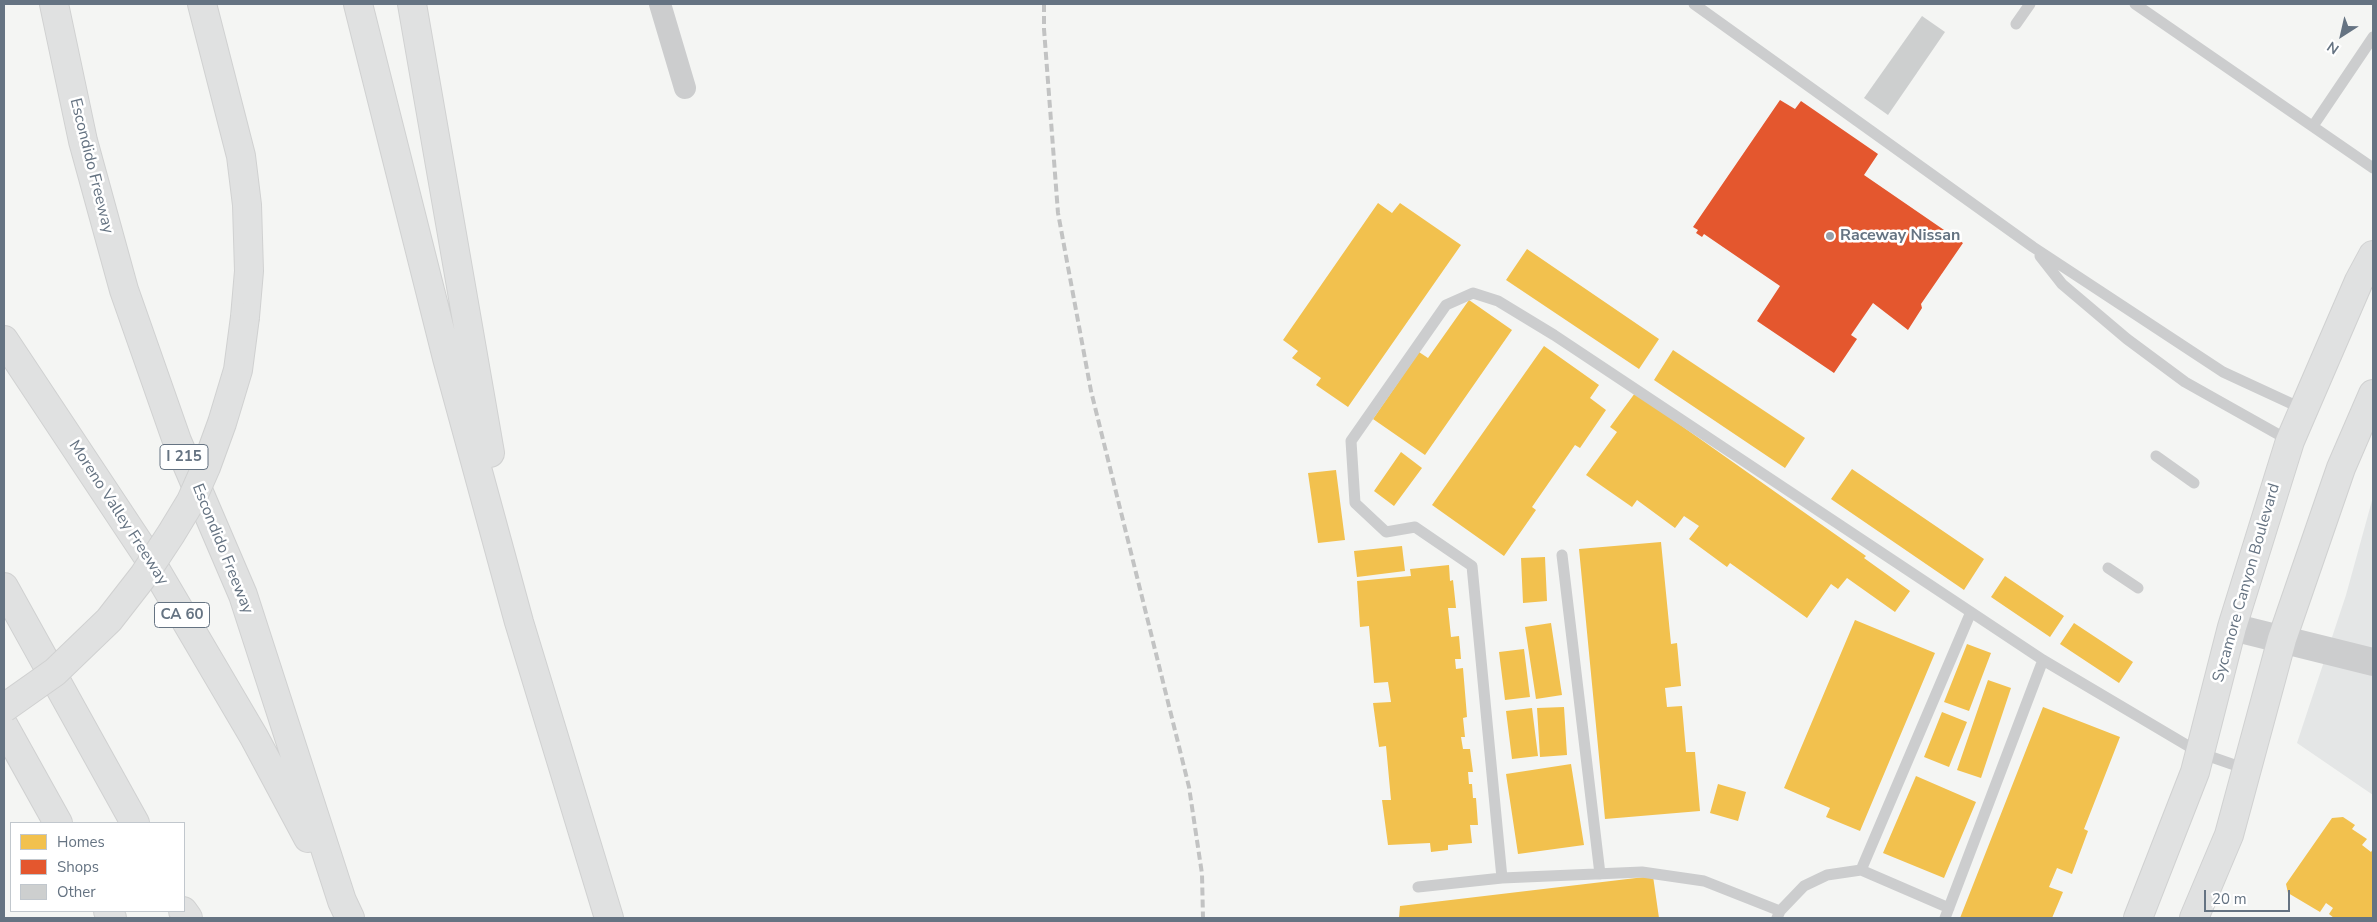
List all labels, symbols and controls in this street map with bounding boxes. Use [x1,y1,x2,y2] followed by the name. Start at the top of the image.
[2317,10,2367,60] north arrow
[2323,37,2343,58] text: N
[65,96,117,236] street label: Escondido Freeway
[1840,226,1960,246] place label: Raceway Nissan
[1824,230,1836,242] marker: Raceway Nissan
[64,437,172,589] street label: Moreno Valley Freeway
[160,444,208,470] road number: I 215
[187,481,257,617] street label: Escondido Freeway
[2209,481,2285,685] street label: Sycamore Canyon Boulevard
[154,602,210,628] road number: CA 60
[10,822,185,912] legend
[57,832,105,852] text: Homes
[57,857,99,877] text: Shops
[2207,880,2293,912] scale bar
[57,882,96,902] text: Other
[2212,889,2247,909] text: 20 m

